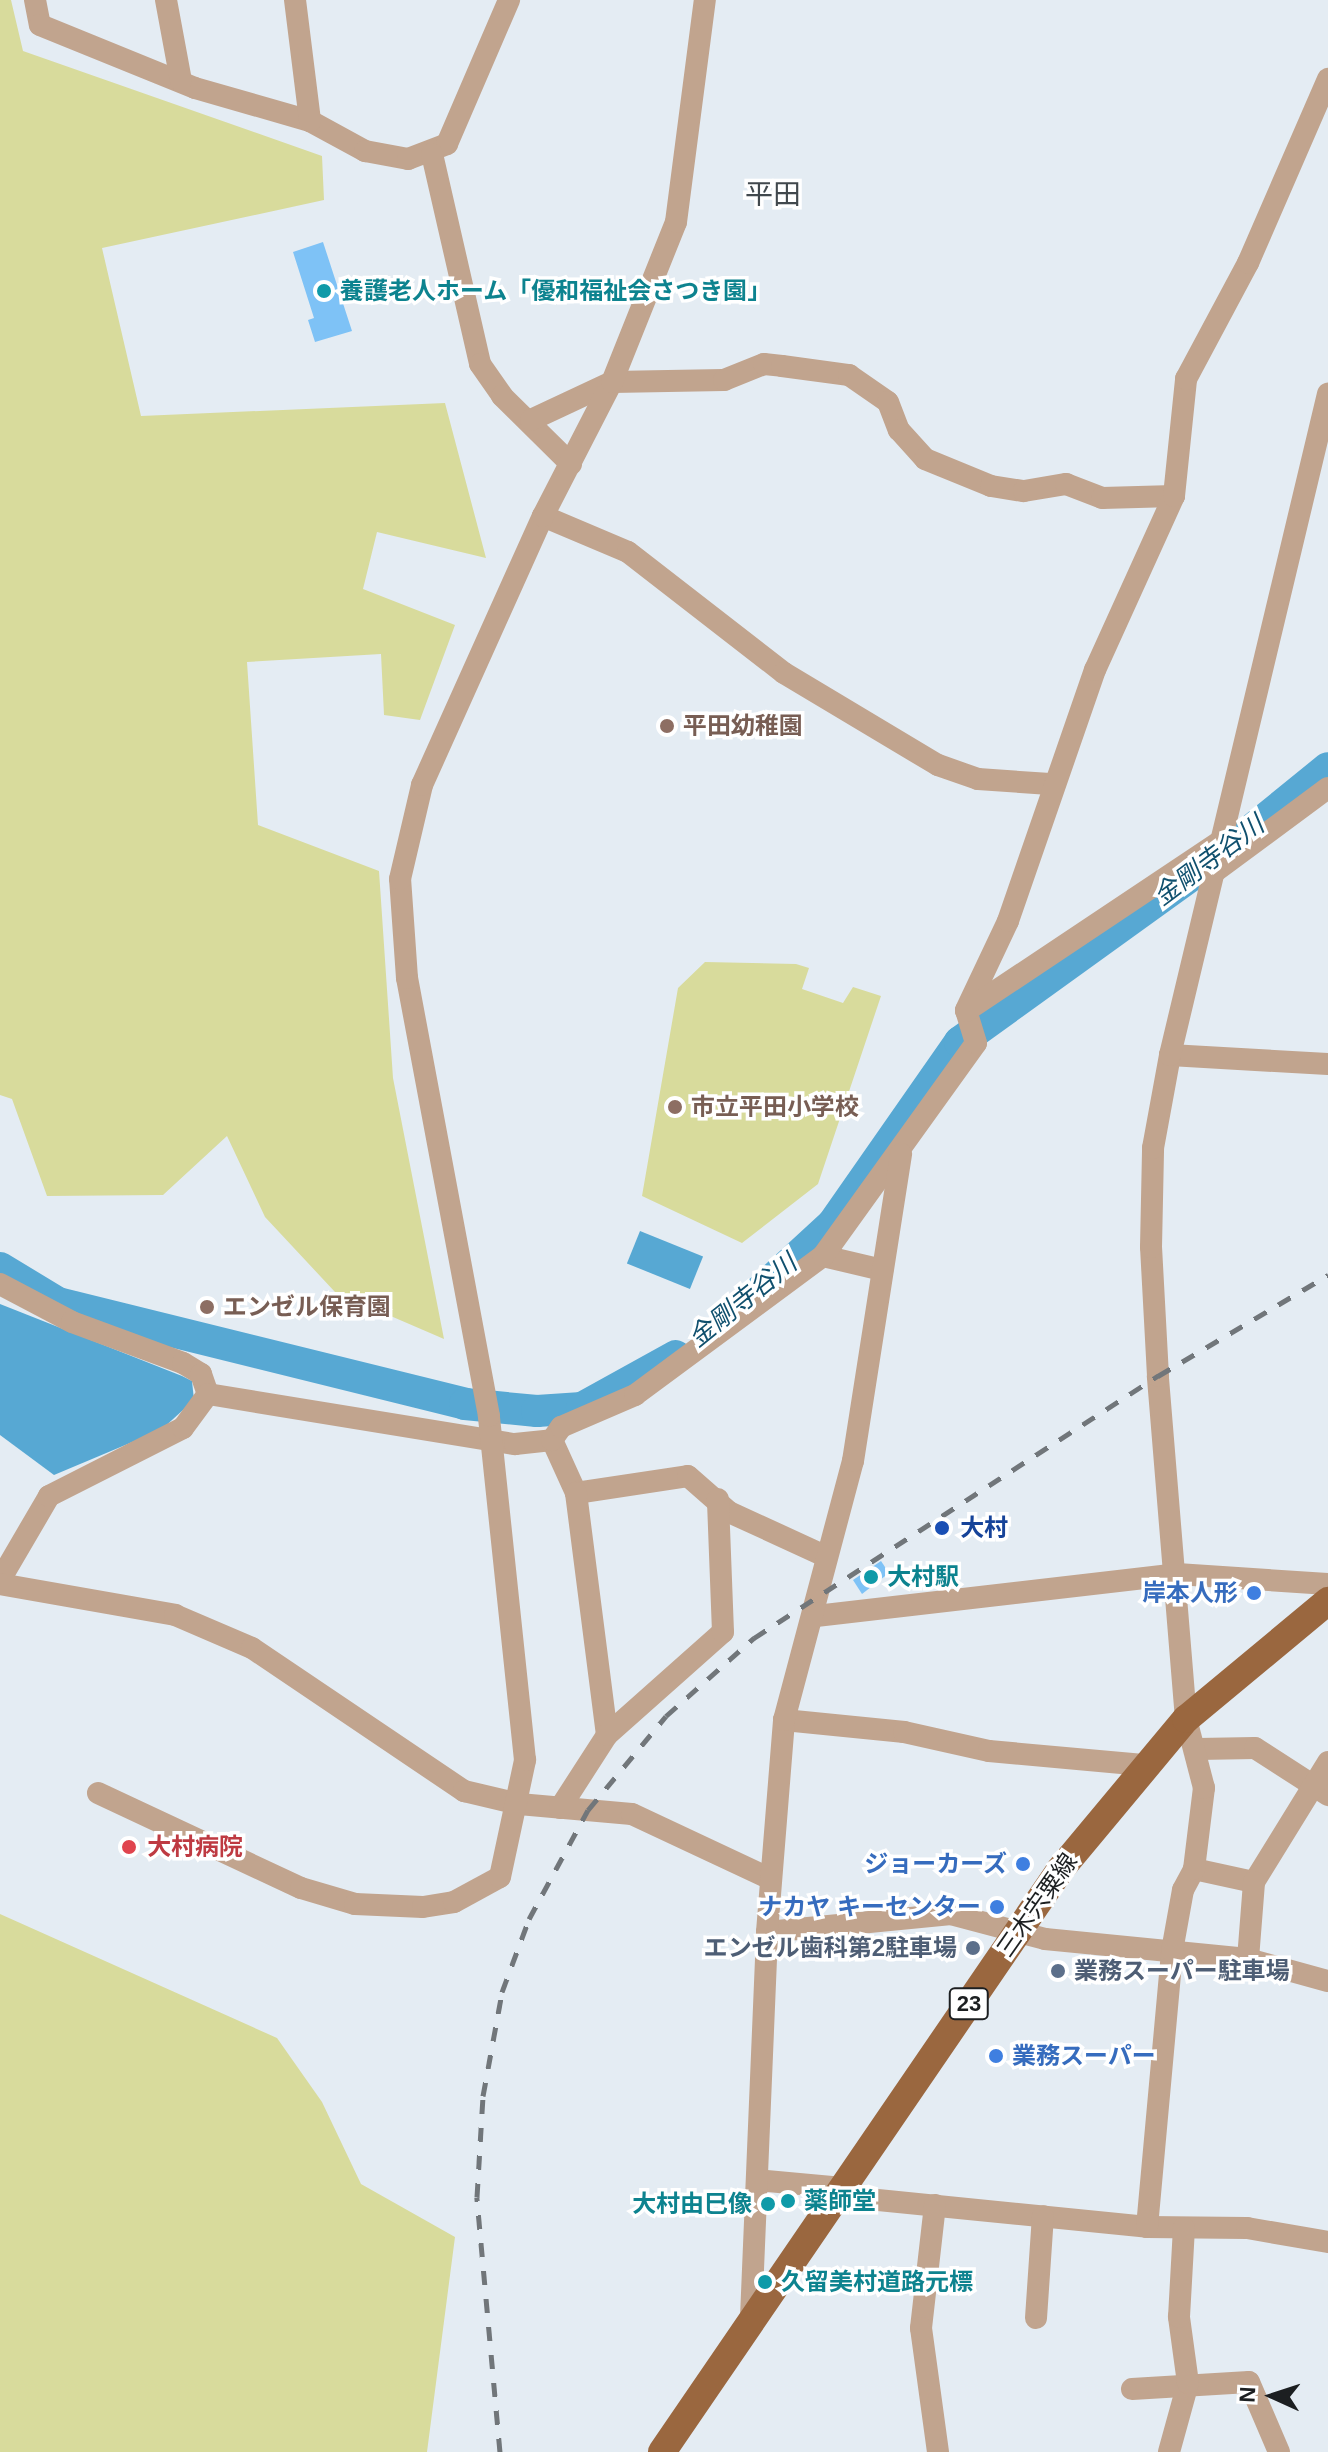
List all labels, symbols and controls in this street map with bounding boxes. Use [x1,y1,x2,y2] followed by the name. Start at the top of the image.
[745,178,801,212] district label: 平田
[340,277,772,305] place label: 養護老人ホーム「優和福祉会さつき園」
[315,282,333,300] marker: 養護老人ホーム「優和福祉会さつき園」
[683,712,803,740] place label: 平田幼稚園
[658,717,676,735] marker: 平田幼稚園
[1148,809,1270,913] water label: 金剛寺谷川
[691,1093,859,1121] place label: 市立平田小学校
[666,1098,684,1116] marker: 市立平田小学校
[683,1248,803,1354] water label: 金剛寺谷川
[223,1293,391,1321] place label: エンゼル保育園
[198,1298,216,1316] marker: エンゼル保育園
[960,1514,1008,1542] place label: 大村
[931,1517,953,1539] marker: 大村
[887,1563,959,1591] place label: 大村駅
[862,1568,880,1586] marker: 大村駅
[1142,1579,1238,1607] place label: 岸本人形
[1245,1584,1263,1602] marker: 岸本人形
[147,1833,243,1861] place label: 大村病院
[118,1836,140,1858] marker: 大村病院
[991,1848,1083,1962] street label: 三木宍粟線
[863,1850,1007,1878] place label: ジョーカーズ
[1014,1855,1032,1873] marker: ジョーカーズ
[758,1893,981,1921] place label: ナカヤ キーセンター
[988,1898,1006,1916] marker: ナカヤ キーセンター
[704,1934,957,1962] place label: エンゼル歯科第2駐車場
[964,1939,982,1957] marker: エンゼル歯科第2駐車場
[1074,1957,1290,1985] place label: 業務スーパー駐車場
[1049,1962,1067,1980] marker: 業務スーパー駐車場
[947,1986,991,2022] road number: 23
[1012,2042,1156,2070] place label: 業務スーパー
[987,2047,1005,2065] marker: 業務スーパー
[804,2187,876,2215] place label: 薬師堂
[632,2190,752,2218] place label: 大村由巳像
[779,2192,797,2210] marker: 薬師堂
[759,2195,777,2213] marker: 大村由巳像
[781,2268,973,2296] place label: 久留美村道路元標
[756,2273,774,2291] marker: 久留美村道路元標
[1232,2356,1312,2436] north arrow
[1235,2386,1260,2403] text: N

